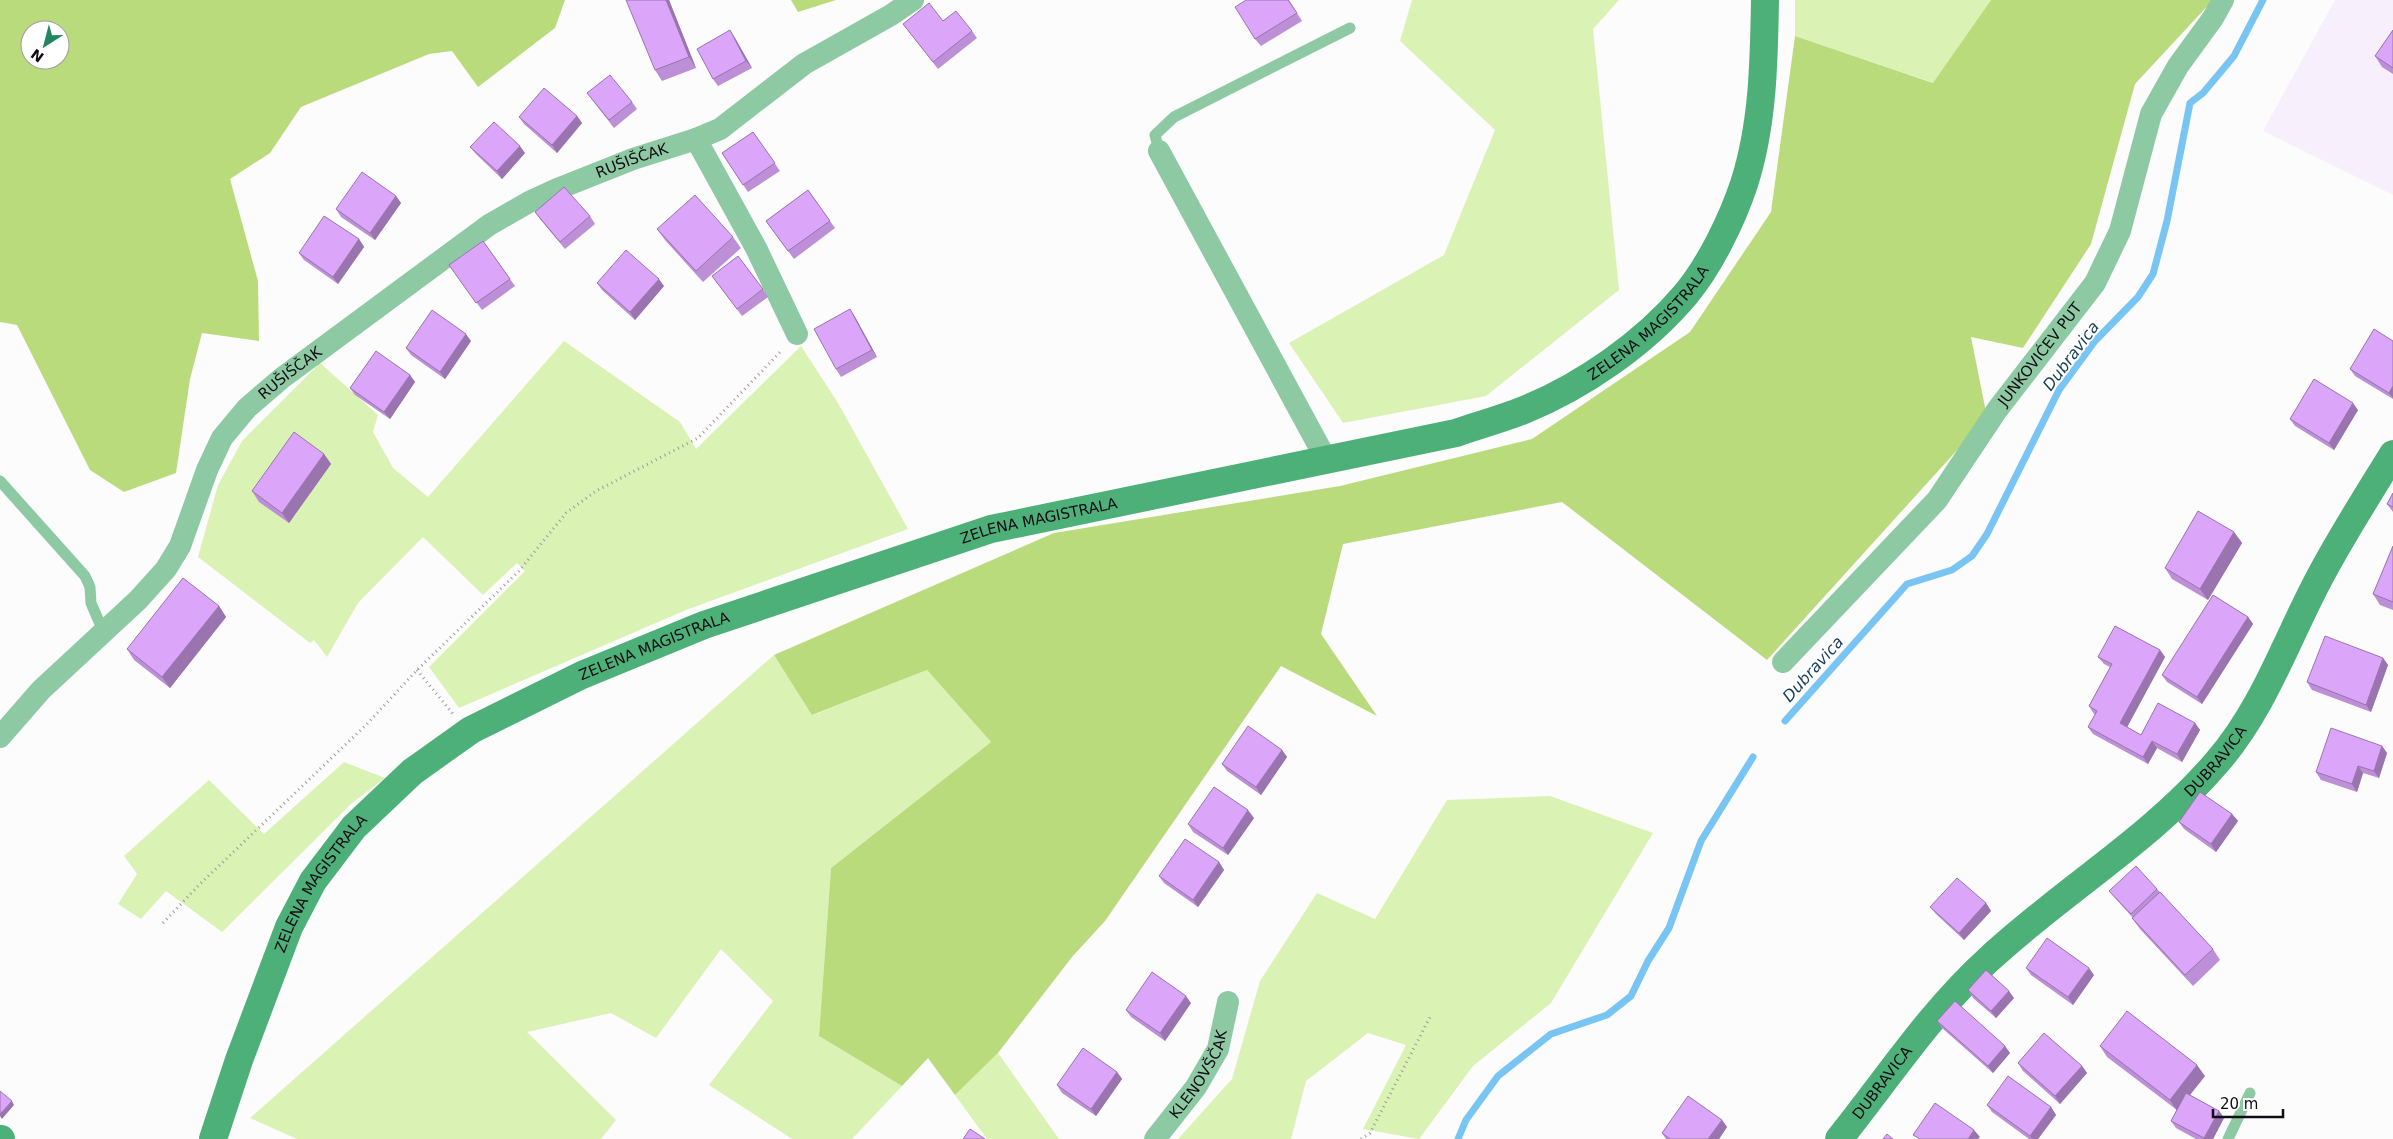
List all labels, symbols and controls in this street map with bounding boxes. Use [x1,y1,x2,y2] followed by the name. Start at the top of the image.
[20,20,70,70] north arrow
[28,46,47,65] text: N
[593,139,671,182] street label: RUŠIŠČAK
[1584,262,1713,384] street label: ZELENA MAGISTRALA
[1994,298,2086,411] street label: JUNKOVIĆEV PUT
[2039,318,2103,394] water label: Dubravica
[255,342,326,403] street label: RUŠIŠČAK
[958,494,1120,548] street label: ZELENA MAGISTRALA
[576,608,733,684] street label: ZELENA MAGISTRALA
[1779,632,1847,706] water label: Dubravica
[2181,722,2251,801] street label: DUBRAVICA
[271,810,371,955] street label: ZELENA MAGISTRALA
[1166,1027,1231,1122] street label: KLENOVŠČAK
[1849,1042,1916,1123] street label: DUBRAVICA
[2213,1086,2283,1118] scale bar
[2220,1095,2258,1113] text: 20 m

